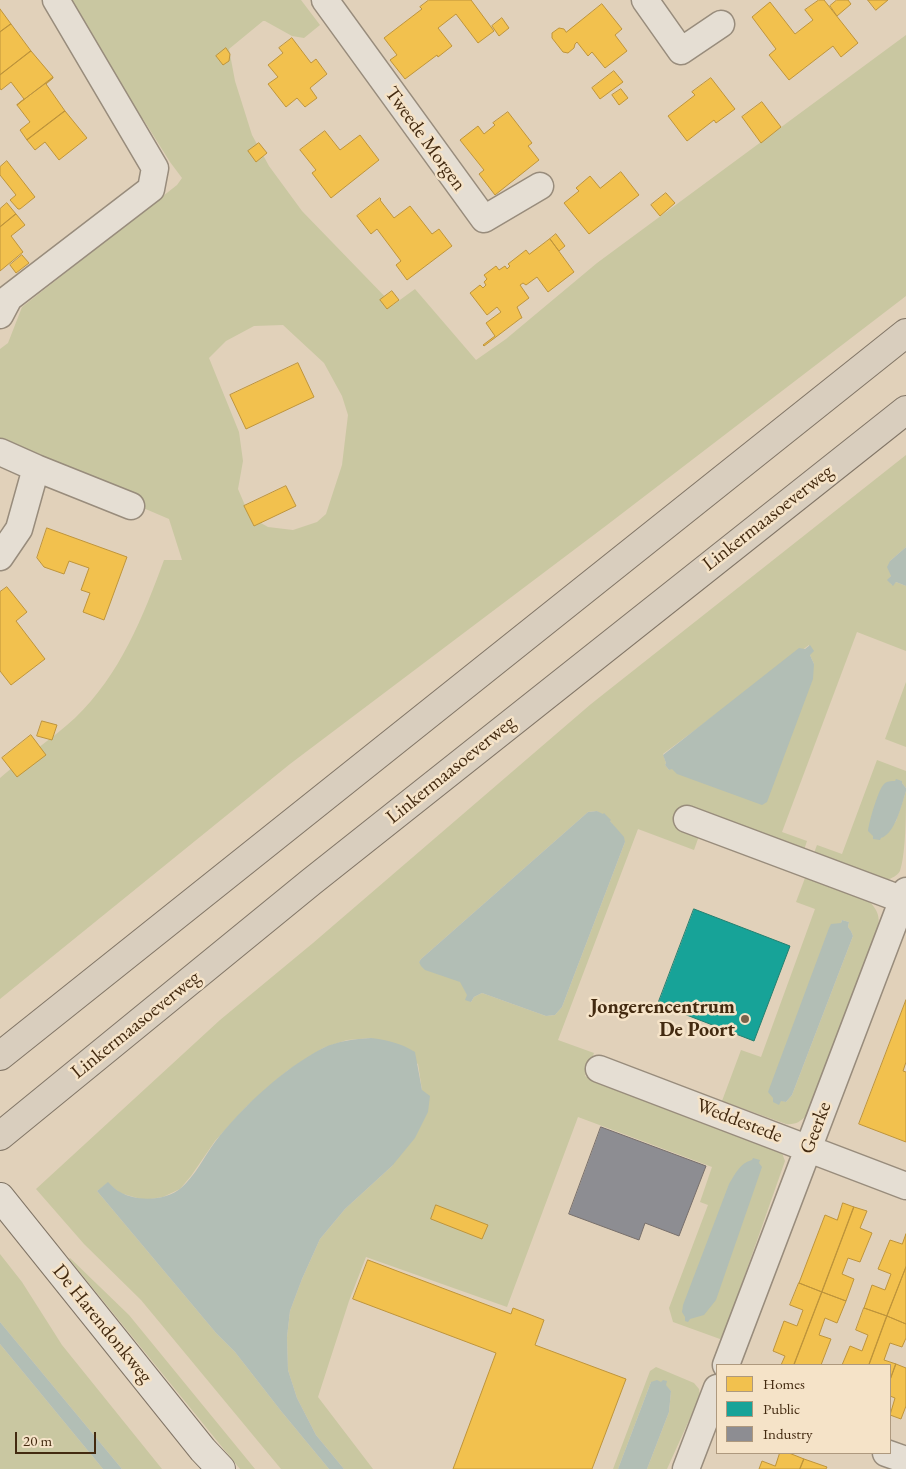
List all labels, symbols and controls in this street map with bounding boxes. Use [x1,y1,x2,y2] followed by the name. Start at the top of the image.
[379,82,471,196] street label: Tweede Morgen
[698,460,838,576] street label: Linkermaasoeverweg
[382,711,520,829] street label: Linkermaasoeverweg
[67,966,205,1084] street label: Linkermaasoeverweg
[590,996,735,1043] place label: Jongerencentrum De Poort
[739,1013,751,1025] marker: Jongerencentrum De Poort
[693,1094,785,1148] street label: Weddestede
[795,1099,837,1157] street label: Geerke
[47,1260,157,1388] street label: De Harendonkweg
[716,1364,891,1454] legend
[763,1374,805,1393] text: Homes
[763,1399,800,1418] text: Public
[18,1422,99,1454] scale bar
[763,1424,813,1443] text: Industry
[23,1431,52,1450] text: 20 m

